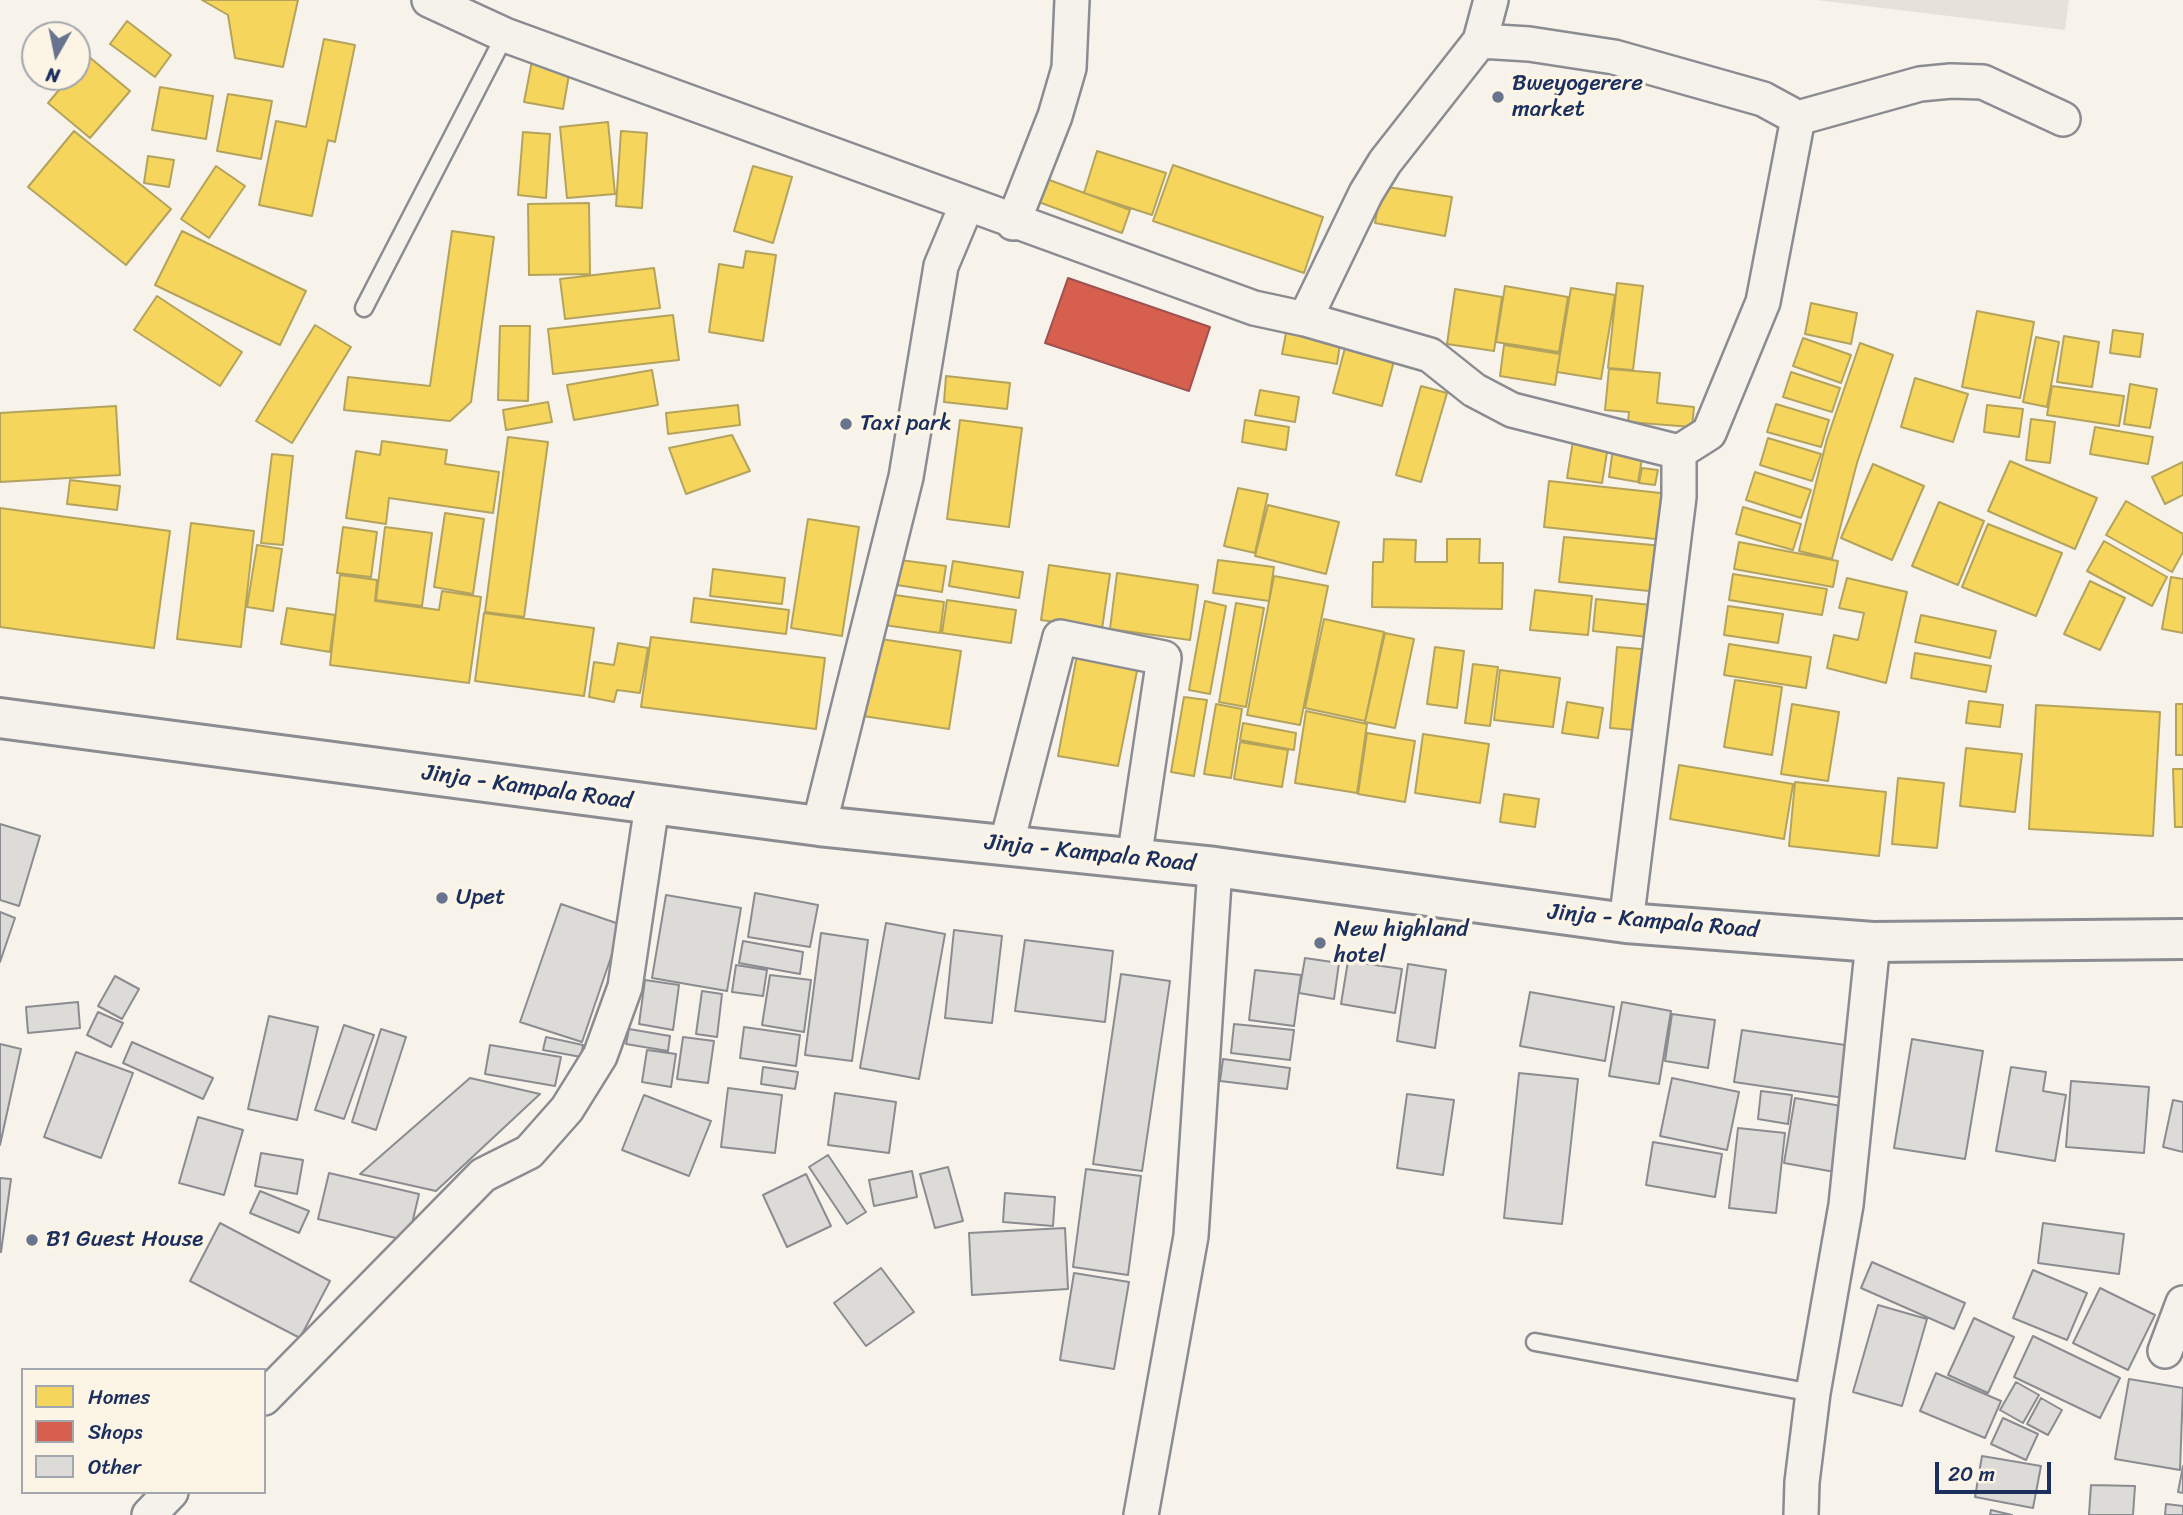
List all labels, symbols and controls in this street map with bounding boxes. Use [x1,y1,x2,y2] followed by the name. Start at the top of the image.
[21,21,91,91] north arrow
[44,58,62,93] text: N
[1512,70,1643,124] place label: Bweyogerere market
[1490,89,1506,105] marker: Bweyogerere market
[860,410,952,438] place label: Taxi park
[838,416,854,432] marker: Taxi park
[420,760,634,816] street label: Jinja - Kampala Road
[983,829,1197,879] street label: Jinja - Kampala Road
[456,884,505,912] place label: Upet
[434,890,450,906] marker: Upet
[1546,899,1760,945] street label: Jinja - Kampala Road
[1334,916,1468,970] place label: New highland hotel
[1312,935,1328,951] marker: New highland hotel
[46,1226,203,1254] place label: B1 Guest House
[24,1232,40,1248] marker: B1 Guest House
[21,1368,266,1494] legend
[88,1378,150,1416] text: Homes
[88,1413,143,1451] text: Shops
[88,1448,141,1486] text: Other
[1938,1448,2054,1492] scale bar
[1948,1455,1995,1493] text: 20 m

